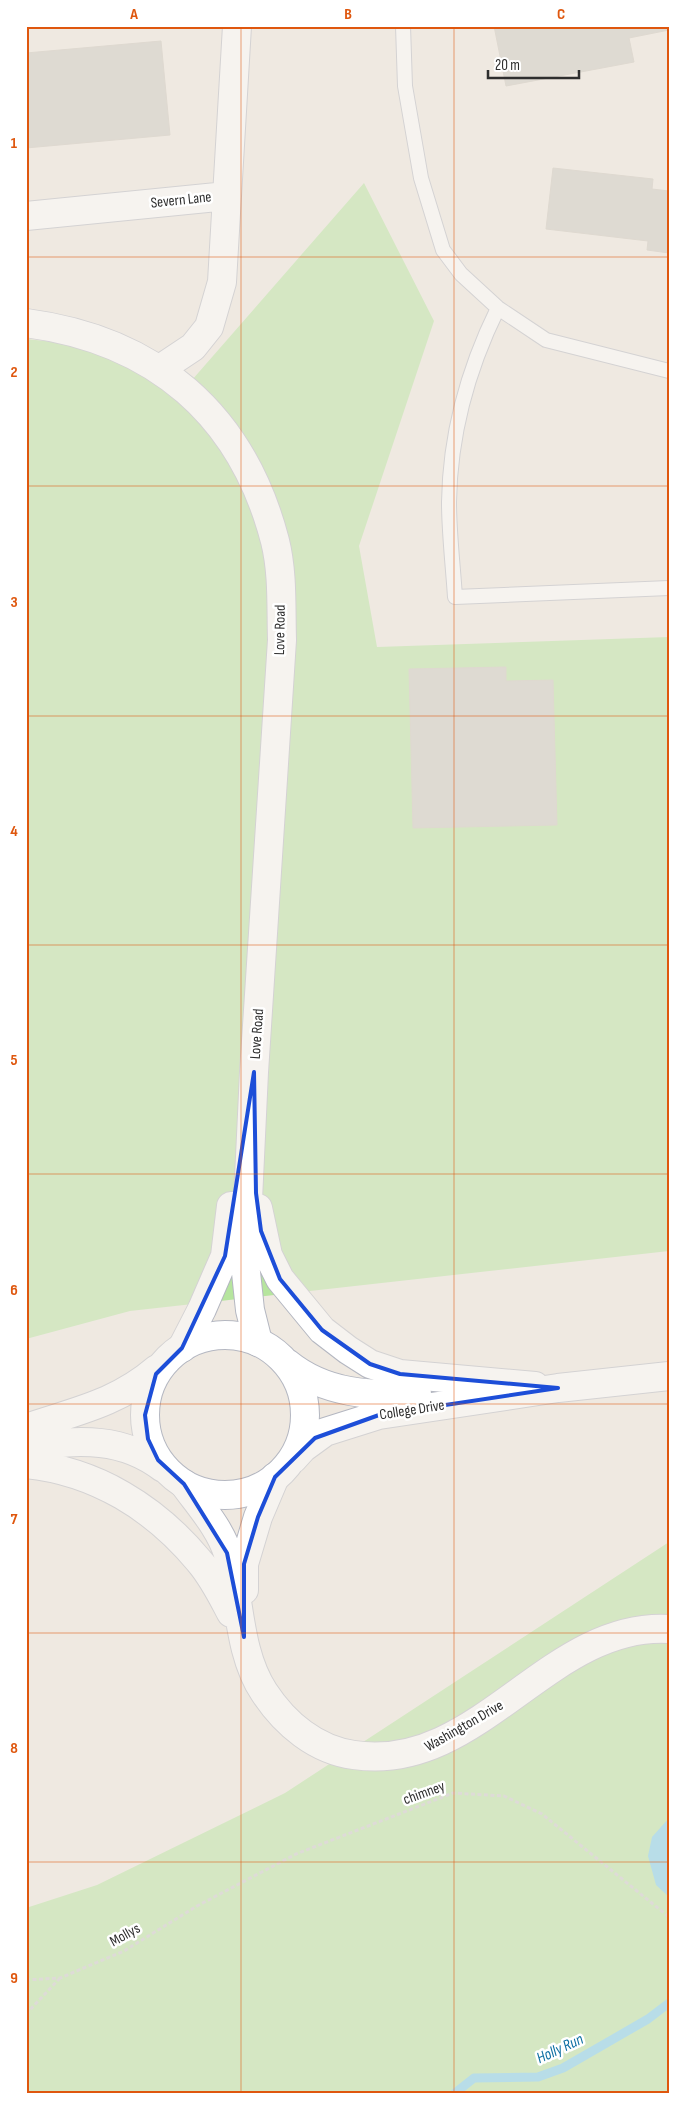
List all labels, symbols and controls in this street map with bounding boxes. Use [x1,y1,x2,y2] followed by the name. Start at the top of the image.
[129,5,138,24] text: A
[344,5,352,24] text: B
[557,5,565,24] text: C
[488,48,579,80] scale bar
[495,56,520,75] text: 20 m
[11,134,18,153] text: 1
[150,187,212,213] street label: Severn Lane
[10,363,18,382] text: 2
[10,593,18,612] text: 3
[270,605,290,655] street label: Love Road
[10,822,18,841] text: 4
[246,1008,268,1060] street label: Love Road
[10,1051,18,1070] text: 5
[10,1281,18,1300] text: 6
[378,1395,446,1425] street label: College Drive
[11,1510,18,1529] text: 7
[421,1696,507,1756] street label: Washington Drive
[10,1739,18,1758] text: 8
[401,1777,448,1809] street label: chimney
[106,1919,144,1951] street label: Mollys
[10,1969,18,1988] text: 9
[534,2030,587,2068] water label: Holly Run

